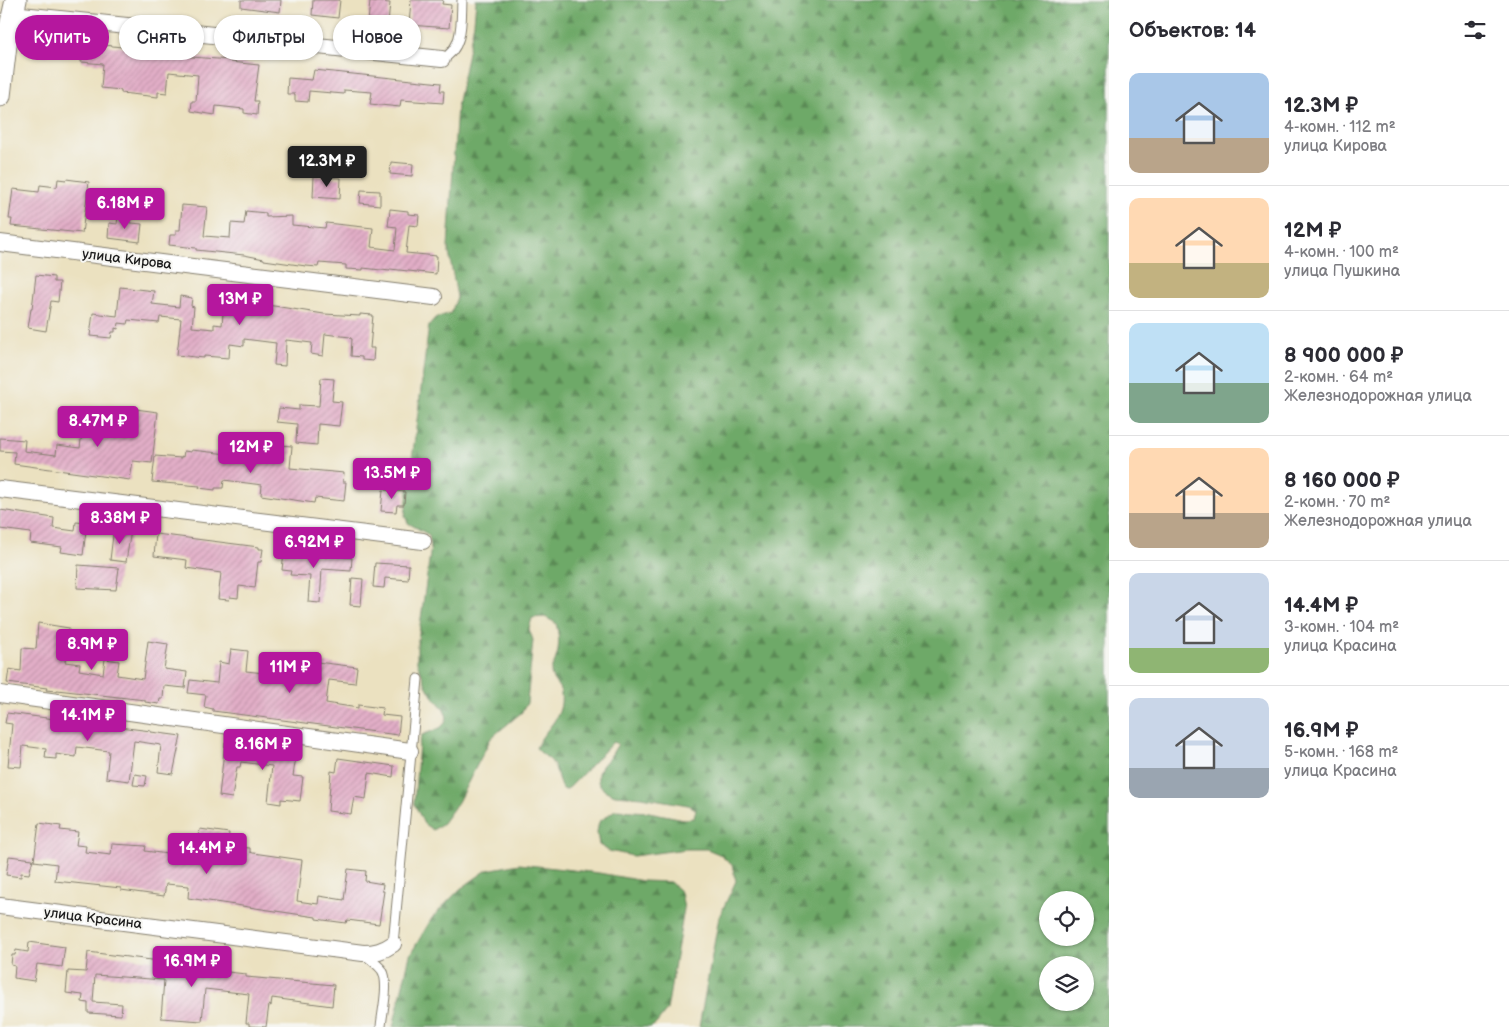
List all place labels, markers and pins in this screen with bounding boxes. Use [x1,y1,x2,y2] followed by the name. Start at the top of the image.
[281,146,373,188] pin: 12.3M ₽
[79,188,171,230] pin: 6.18M ₽
[205,284,275,326] pin: 13M ₽
[52,406,144,448] pin: 8.47M ₽
[216,432,286,474] pin: 12M ₽
[346,458,438,500] pin: 13.5M ₽
[74,502,166,545] pin: 8.38M ₽
[268,526,360,569] pin: 6.92M ₽
[51,628,133,671] pin: 8.9M ₽
[255,652,325,694] pin: 11M ₽
[42,700,134,742] pin: 14.1M ₽
[217,728,309,771] pin: 8.16M ₽
[161,832,253,875] pin: 14.4M ₽
[146,946,238,988] pin: 16.9M ₽

